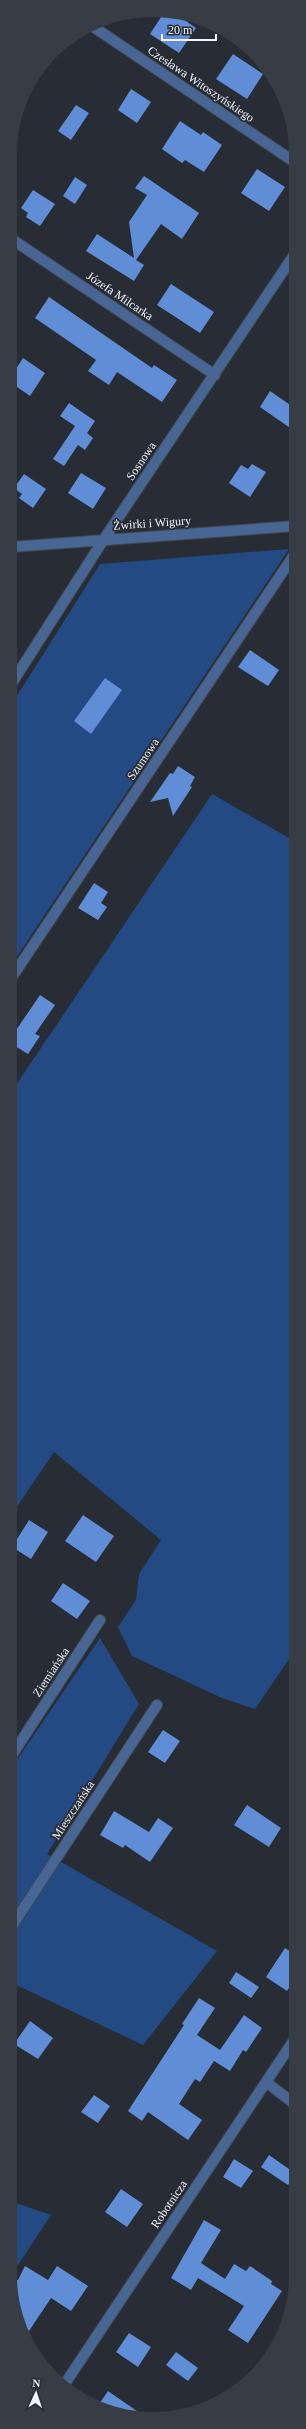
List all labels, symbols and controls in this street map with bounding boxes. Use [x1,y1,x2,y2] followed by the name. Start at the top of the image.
[162,16,216,42] scale bar
[168,23,193,37] text: 20 m
[145,43,257,125] street label: Czesława Witoszyńskiego
[84,269,156,324] street label: Józefa Milcarka
[123,439,159,483] street label: Sosnowa
[113,513,191,533] street label: Żwirki i Wigury
[124,735,162,783] street label: Szumowa
[30,1644,72,1699] street label: Ziemiańska
[49,1777,98,1842] street label: Mieszczańska
[148,2177,190,2231] street label: Robotnicza
[16,2373,56,2413] north arrow
[32,2377,41,2389] text: N

